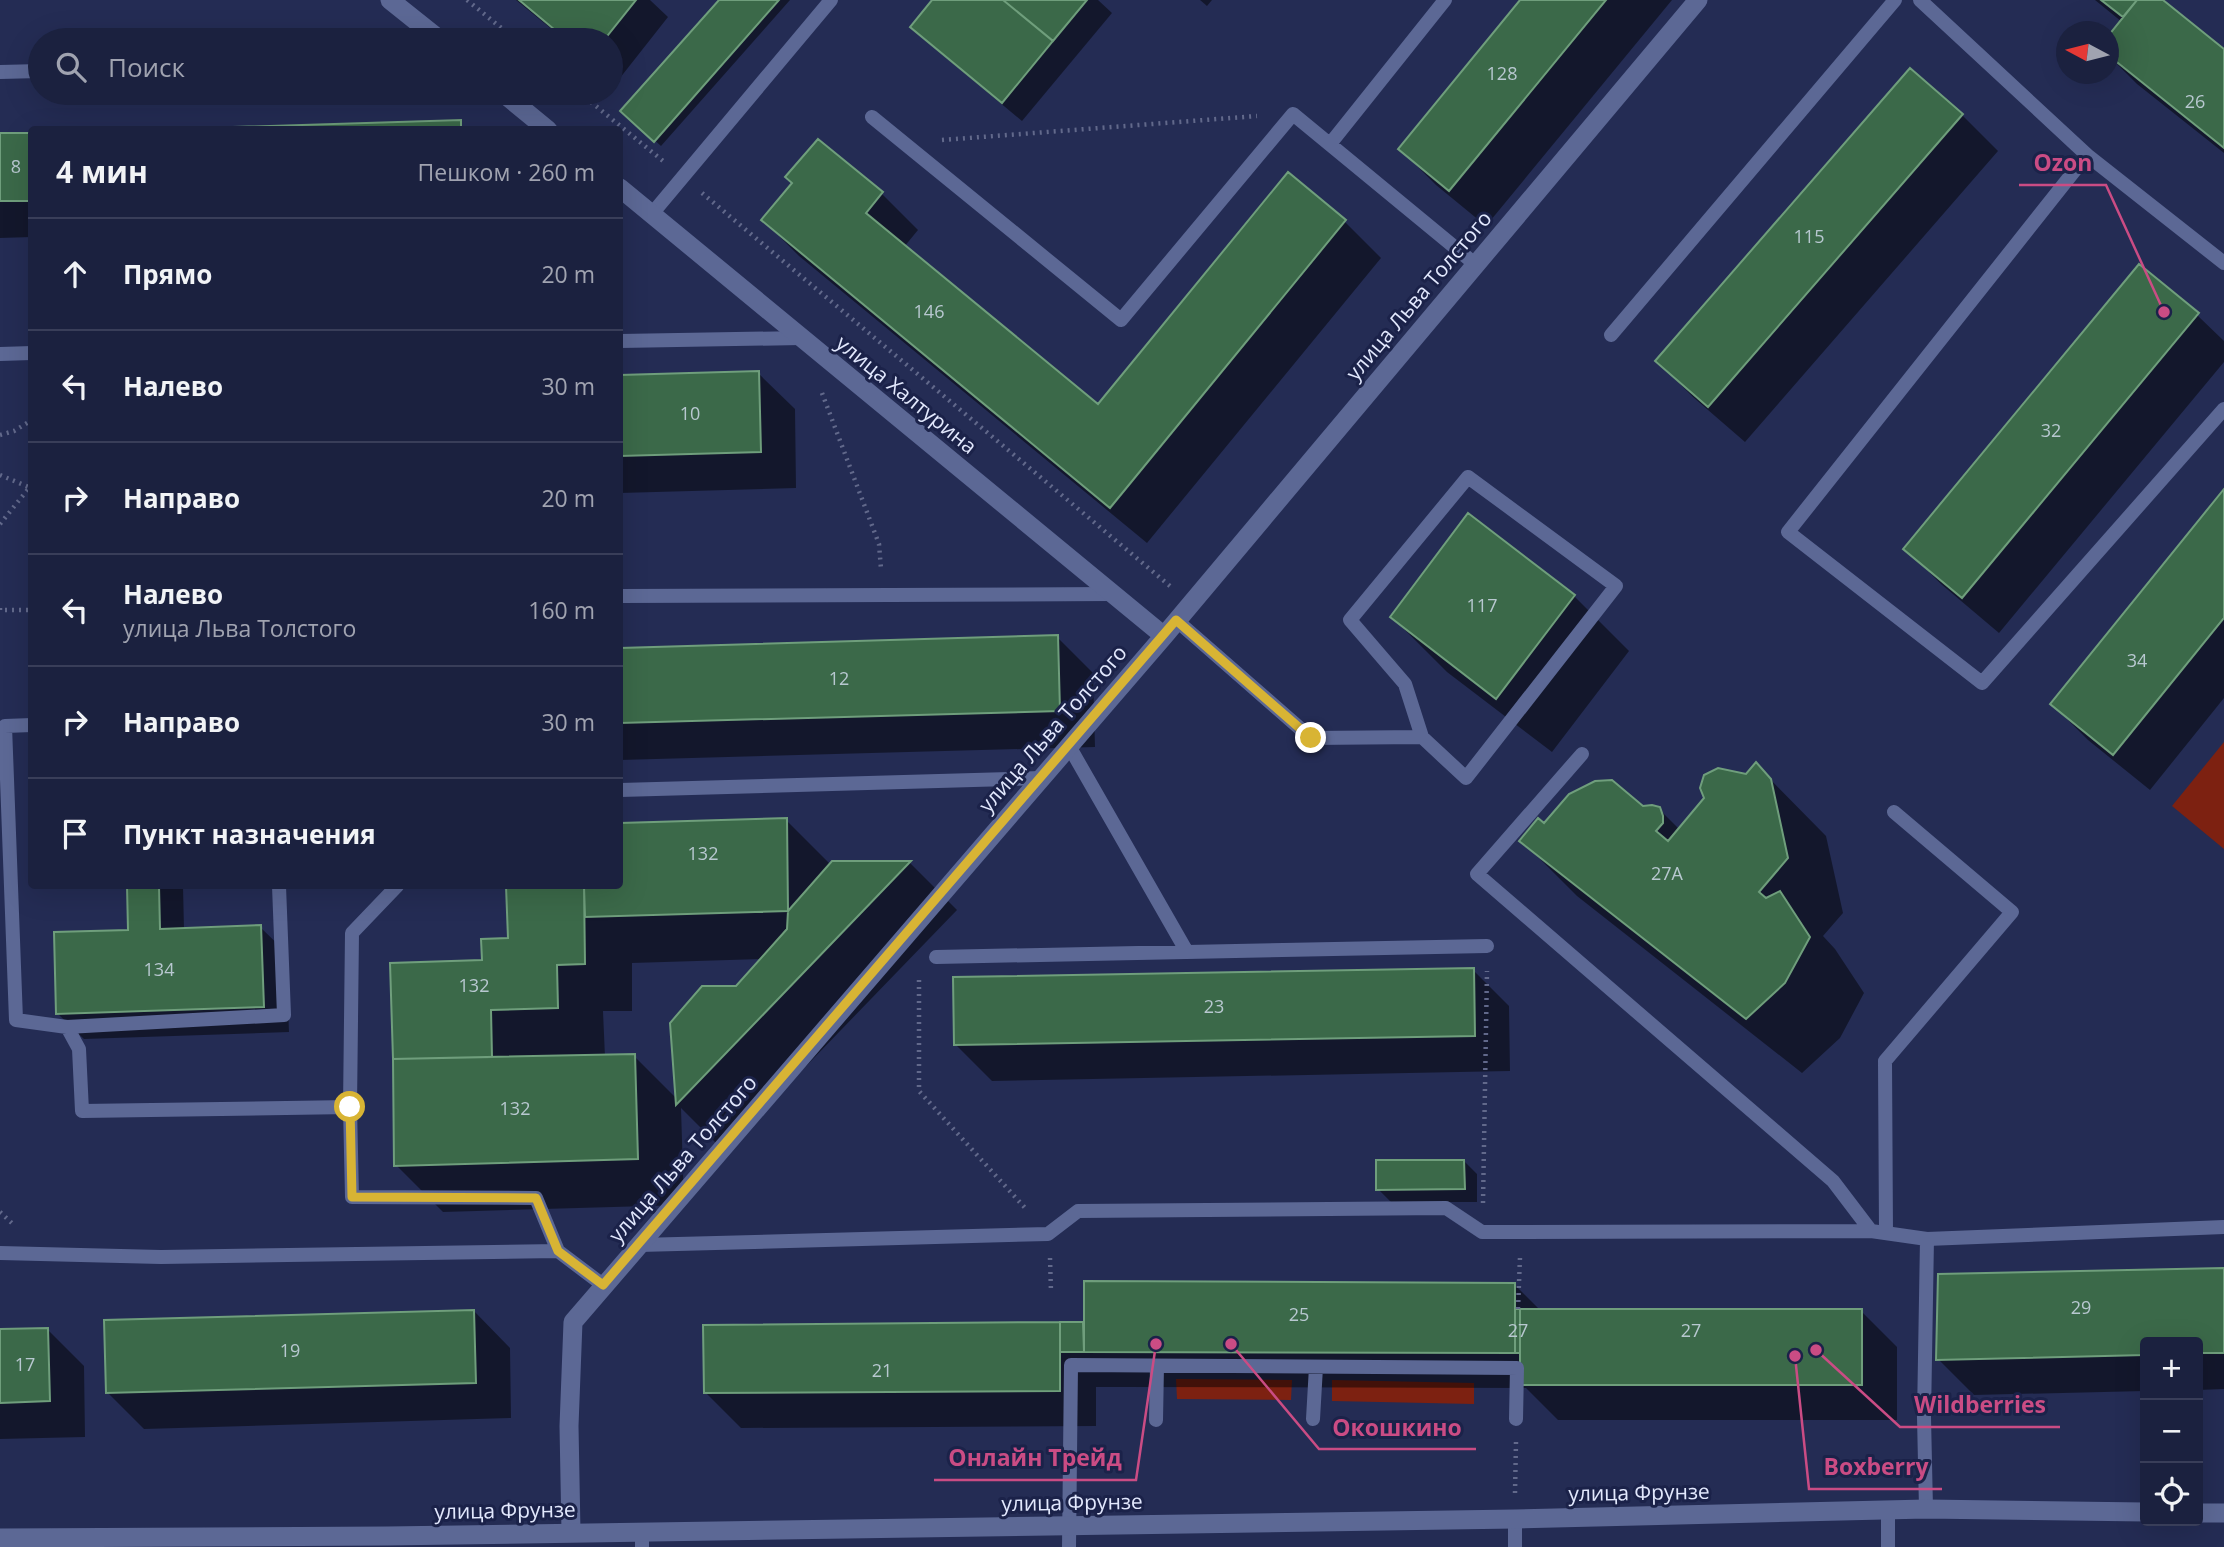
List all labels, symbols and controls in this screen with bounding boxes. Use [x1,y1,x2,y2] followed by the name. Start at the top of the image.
[2056,21,2119,84] north arrow
[28,28,623,105] search box
[52,48,90,86] icon: search
[108,49,185,85] text: Поиск
[1487,61,1517,85] house number: 128
[2185,89,2205,113] house number: 26
[2019,141,2106,185] callout: Ozon
[2034,146,2092,178] text: Ozon
[56,151,148,192] text: 4 мин
[11,154,21,178] house number: 8
[418,156,595,188] text: Пешком · 260 m
[1339,205,1497,386] street label: улица Льва Толстого
[1794,224,1824,248] house number: 115
[56,255,94,293] icon: ahead
[123,256,212,292] text: Прямо
[541,258,595,290] text: 20 m
[914,299,944,323] house number: 146
[830,329,983,460] street label: улица Халтурина
[56,367,94,405] icon: left
[123,368,223,404] text: Налево
[541,370,595,402] text: 30 m
[680,401,700,425] house number: 10
[2041,418,2061,442] house number: 32
[56,479,94,517] icon: right
[123,480,240,516] text: Направо
[541,482,595,514] text: 20 m
[123,576,223,612] text: Налево
[56,591,94,629] icon: left
[1467,593,1497,617] house number: 117
[528,594,595,626] text: 160 m
[123,612,356,644] text: улица Льва Толстого
[972,639,1133,818] street label: улица Льва Толстого
[2127,648,2147,672] house number: 34
[829,666,849,690] house number: 12
[56,703,94,741] icon: right
[123,704,240,740] text: Направо
[541,706,595,738] text: 30 m
[1295,722,1326,753] route end
[56,815,94,853] icon: arrive
[123,816,376,852] text: Пункт назначения
[688,841,718,865] house number: 132
[1651,861,1684,885] house number: 27А
[144,957,174,981] house number: 134
[459,973,489,997] house number: 132
[1204,994,1224,1018] house number: 23
[602,1069,763,1248] street label: улица Льва Толстого
[334,1091,365,1122] route start
[500,1096,530,1120] house number: 132
[2071,1295,2091,1319] house number: 29
[1289,1302,1309,1326] house number: 25
[1508,1318,1528,1342] house number: 27
[1681,1318,1701,1342] house number: 27
[2140,1337,2203,1526] map controls
[2140,1337,2203,1400] button: +
[280,1338,300,1362] house number: 19
[15,1352,35,1376] house number: 17
[872,1358,892,1382] house number: 21
[1900,1383,2060,1427] callout: Wildberries
[1914,1388,2046,1420] text: Wildberries
[2140,1400,2203,1463] button: −
[1319,1405,1476,1449] callout: Окошкино
[1332,1411,1462,1443] text: Окошкино
[934,1436,1136,1480] callout: Онлайн Трейд
[948,1441,1122,1473] text: Онлайн Трейд
[1809,1445,1942,1489] callout: Boxberry
[1823,1450,1929,1482] text: Boxberry
[2140,1463,2203,1526] button: locate
[1568,1477,1710,1507] street label: улица Фрунзе
[1001,1487,1143,1517] street label: улица Фрунзе
[434,1495,576,1525] street label: улица Фрунзе

